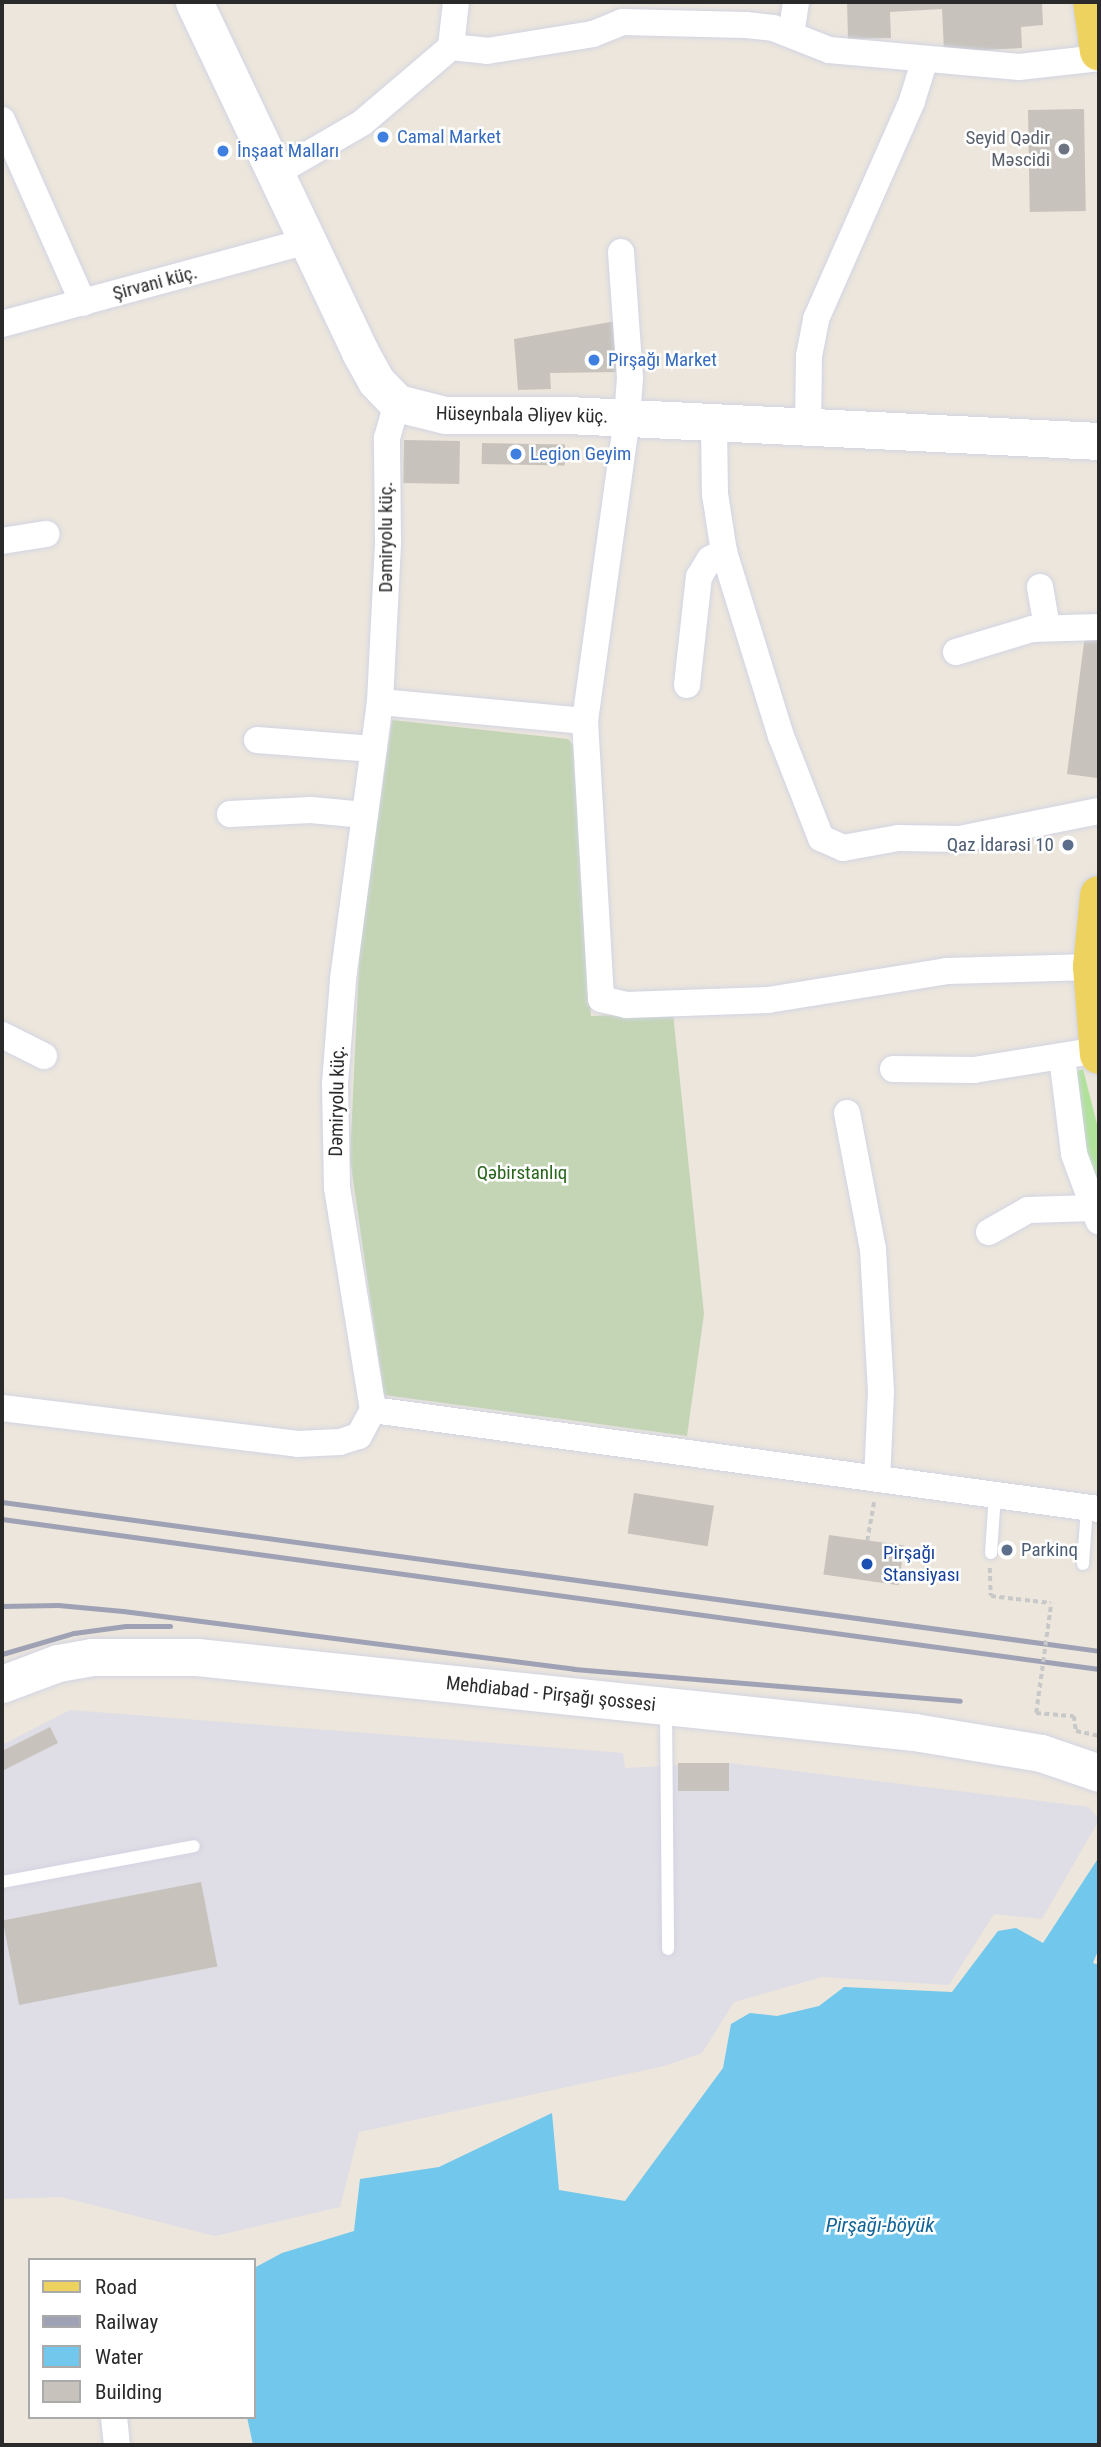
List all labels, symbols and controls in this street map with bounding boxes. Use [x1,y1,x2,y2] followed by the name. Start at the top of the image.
[397,126,501,148] place label: Camal Market
[965,127,1050,171] place label: Seyid Qədir Məscidi
[375,129,391,145] marker: Camal Market
[237,140,339,162] place label: İnşaat Malları
[1056,141,1072,157] marker: Seyid Qədir Məscidi
[215,143,231,159] marker: İnşaat Malları
[110,261,200,305] street label: Şirvani küç.
[608,349,717,371] place label: Pirşağı Market
[586,352,602,368] marker: Pirşağı Market
[436,402,608,428] street label: Hüseynbala Əliyev küç.
[530,443,631,465] place label: Legion Geyim
[508,446,524,462] marker: Legion Geyim
[375,481,397,593] street label: Dəmiryolu küç.
[947,834,1054,856] place label: Qaz İdarəsi 10
[1060,837,1076,853] marker: Qaz İdarəsi 10
[325,1045,349,1157] street label: Dəmiryolu küç.
[477,1162,567,1184] park label: Qəbirstanlıq
[1021,1539,1078,1561] place label: Parkinq
[883,1542,960,1586] place label: Pirşağı Stansiyası
[999,1542,1015,1558] marker: Parkinq
[857,1554,877,1574] marker: Pirşağı Stansiyası
[445,1672,657,1716] street label: Mehdiabad - Pirşağı şossesi
[826,2212,934,2238] water label: Pirşağı-böyük
[28,2258,256,2419] legend
[95,2275,137,2299] text: Road
[95,2310,158,2334] text: Railway
[95,2345,143,2369] text: Water
[95,2380,162,2404] text: Building

